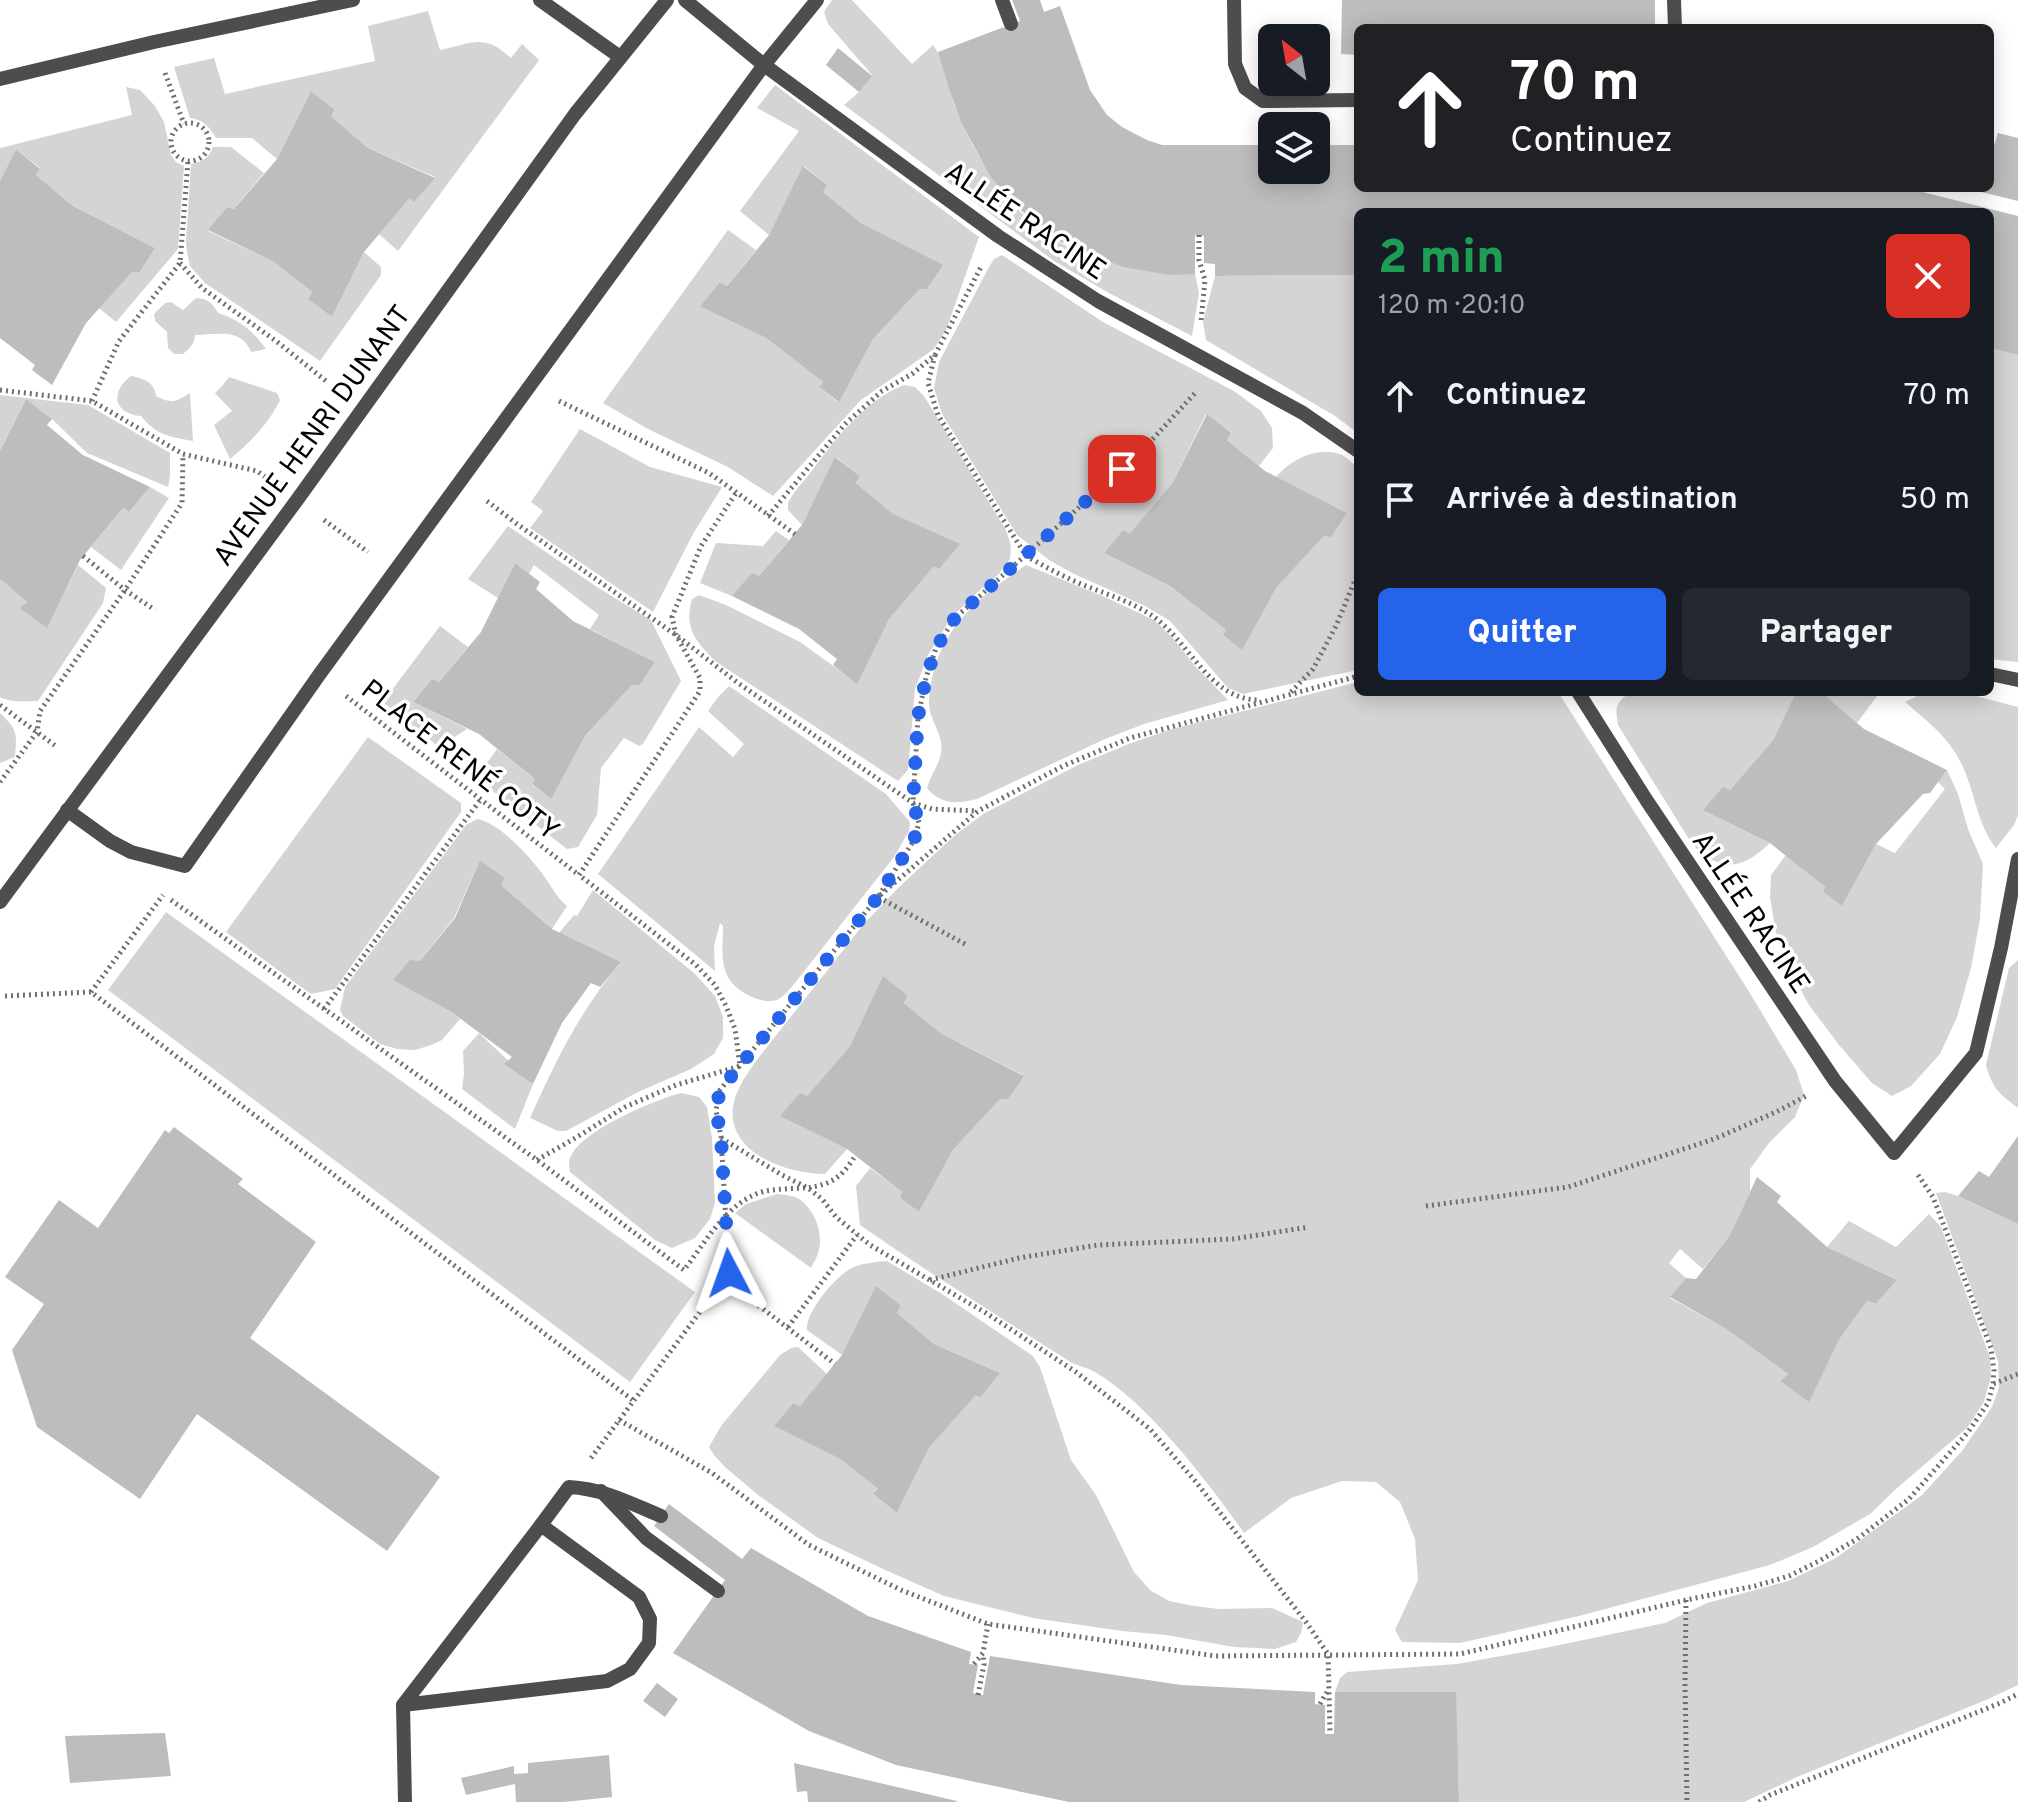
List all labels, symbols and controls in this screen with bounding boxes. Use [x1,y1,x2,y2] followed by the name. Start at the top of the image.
[1258,24,1330,96] north arrow
[1258,24,1330,184] map controls
[1510,50,1640,120] text: 70 m
[1378,56,1482,160] icon: ahead
[1258,112,1330,184] button: layers
[1510,119,1673,165] text: Continuez
[937,153,1113,290] street label: ALLÉE RACINE
[1378,230,1505,290] text: 2 min
[1886,234,1970,318] button: close
[1378,290,1526,323] text: 120 m · 20:10
[206,299,420,574] street label: AVENUE HENRI DUNANT
[1378,374,1422,418] icon: ahead
[1446,378,1587,415] text: Continuez
[1904,378,1970,415] text: 70 m
[1088,435,1156,503] pin
[1100,447,1144,491] icon: arrive
[1378,478,1422,522] icon: arrive
[1446,482,1738,519] text: Arrivée à destination
[1900,482,1970,519] text: 50 m
[1378,588,1666,680] button: Quitter
[1682,588,1970,680] button: Partager
[353,671,567,850] street label: PLACE RENÉ COTY
[1682,825,1819,1001] street label: ALLÉE RACINE
[687,1231,771,1315] position arrow

